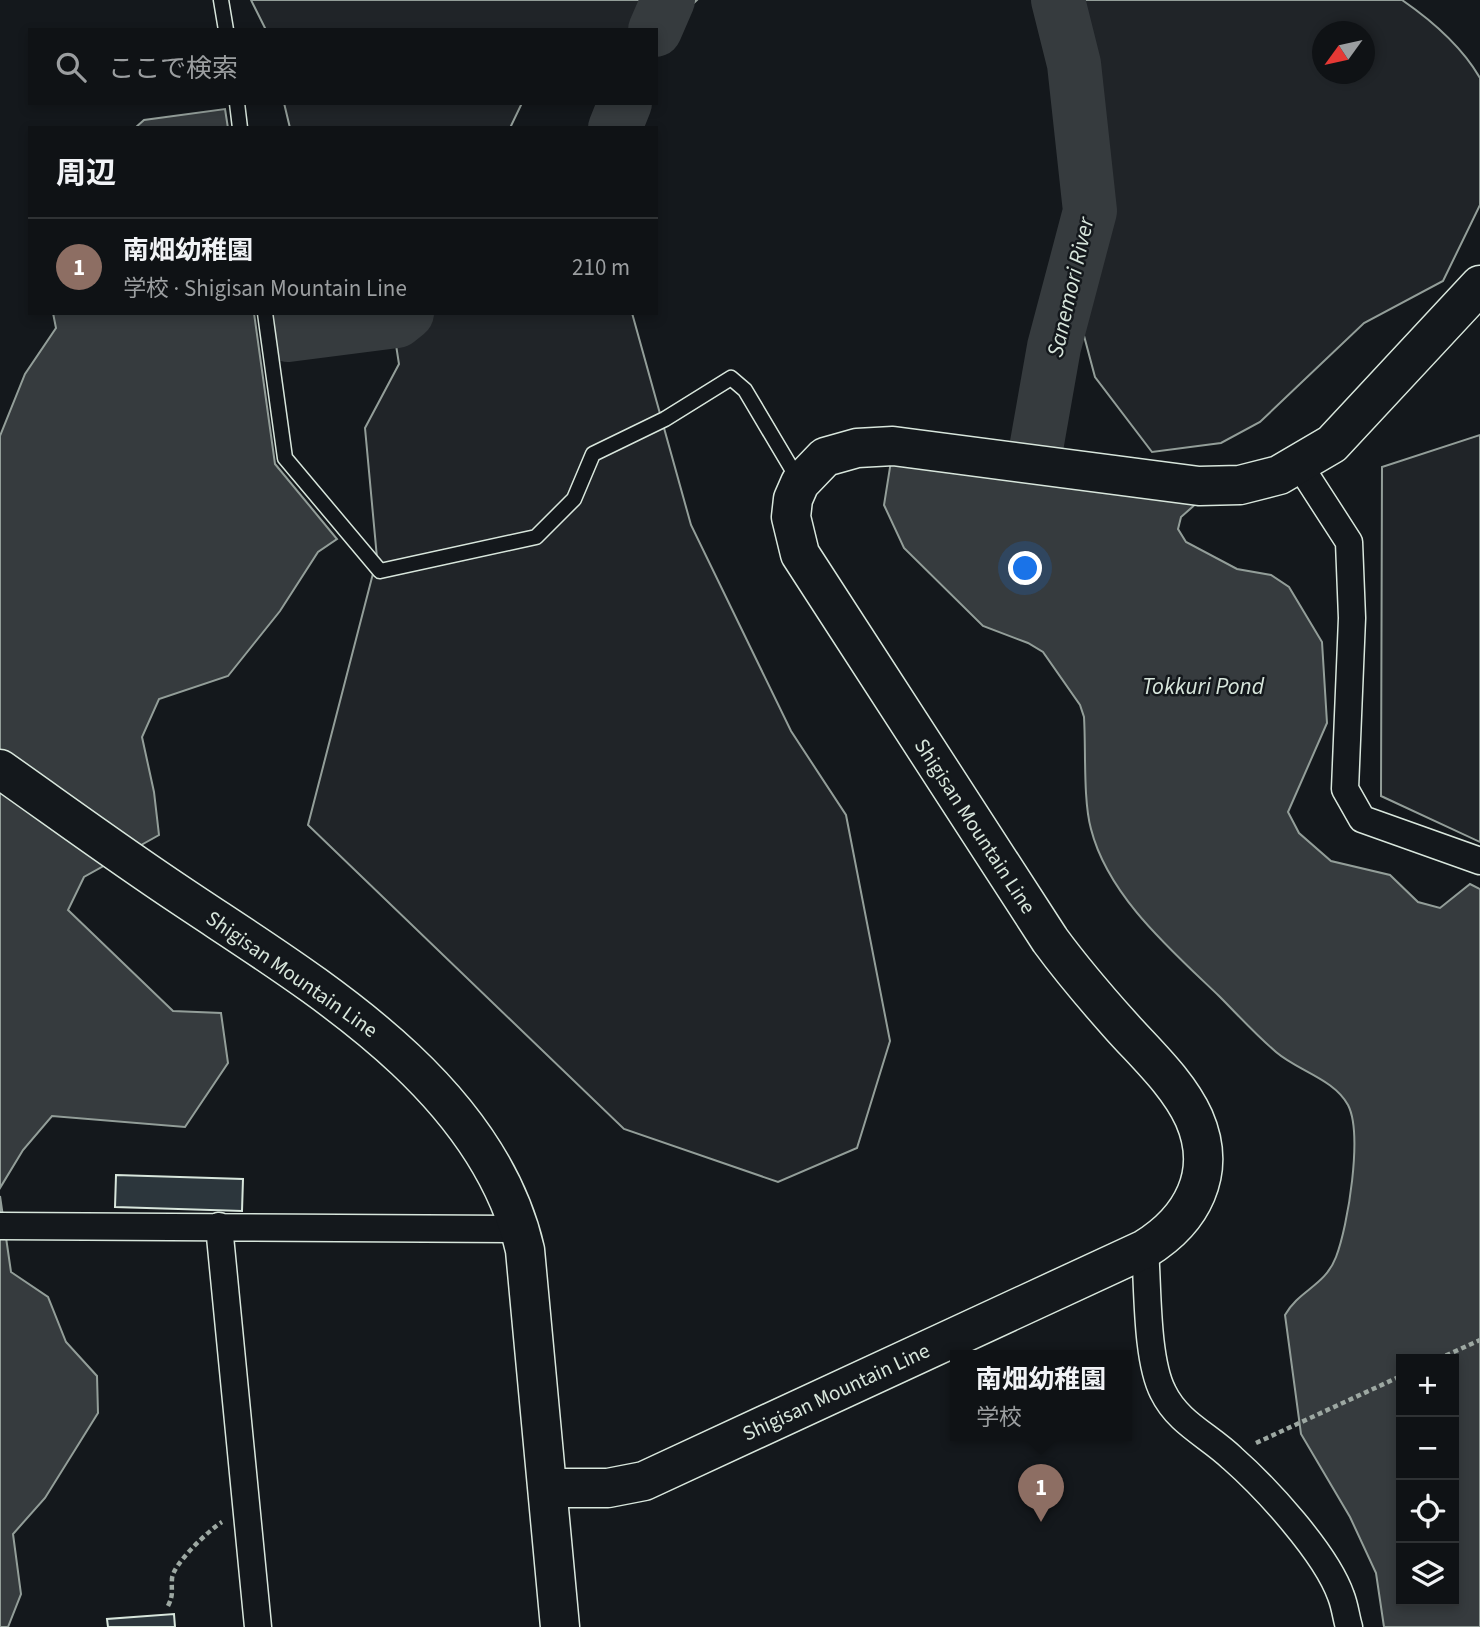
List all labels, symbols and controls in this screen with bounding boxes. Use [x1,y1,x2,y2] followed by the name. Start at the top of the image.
[1312,21,1375,84] north arrow
[28,28,658,105] search box
[52,48,90,86] icon: search
[108,50,238,87] text: ここで検索
[56,152,116,195] text: 周辺
[1038,213,1103,360] water label: Sanemori River
[123,232,253,269] text: 南畑幼稚園
[73,251,85,284] text: 1
[572,251,630,284] text: 210 m
[123,272,407,305] text: 学校 · Shigisan Mountain Line
[1008,551,1042,585] your location
[1142,670,1265,703] water label: Tokkuri Pond
[907,732,1043,920] street label: Shigisan Mountain Line
[200,903,384,1045] street label: Shigisan Mountain Line
[737,1335,935,1449] street label: Shigisan Mountain Line
[950,1350,1132,1441] popup
[1396,1354,1459,1606] map controls
[1396,1354,1459,1417] button: +
[976,1361,1106,1398] text: 南畑幼稚園
[976,1401,1022,1434] text: 学校
[1396,1417,1459,1480] button: −
[1018,1464,1064,1522] pin: 1
[1396,1480,1459,1543] button: locate
[1396,1543,1459,1606] button: layers

